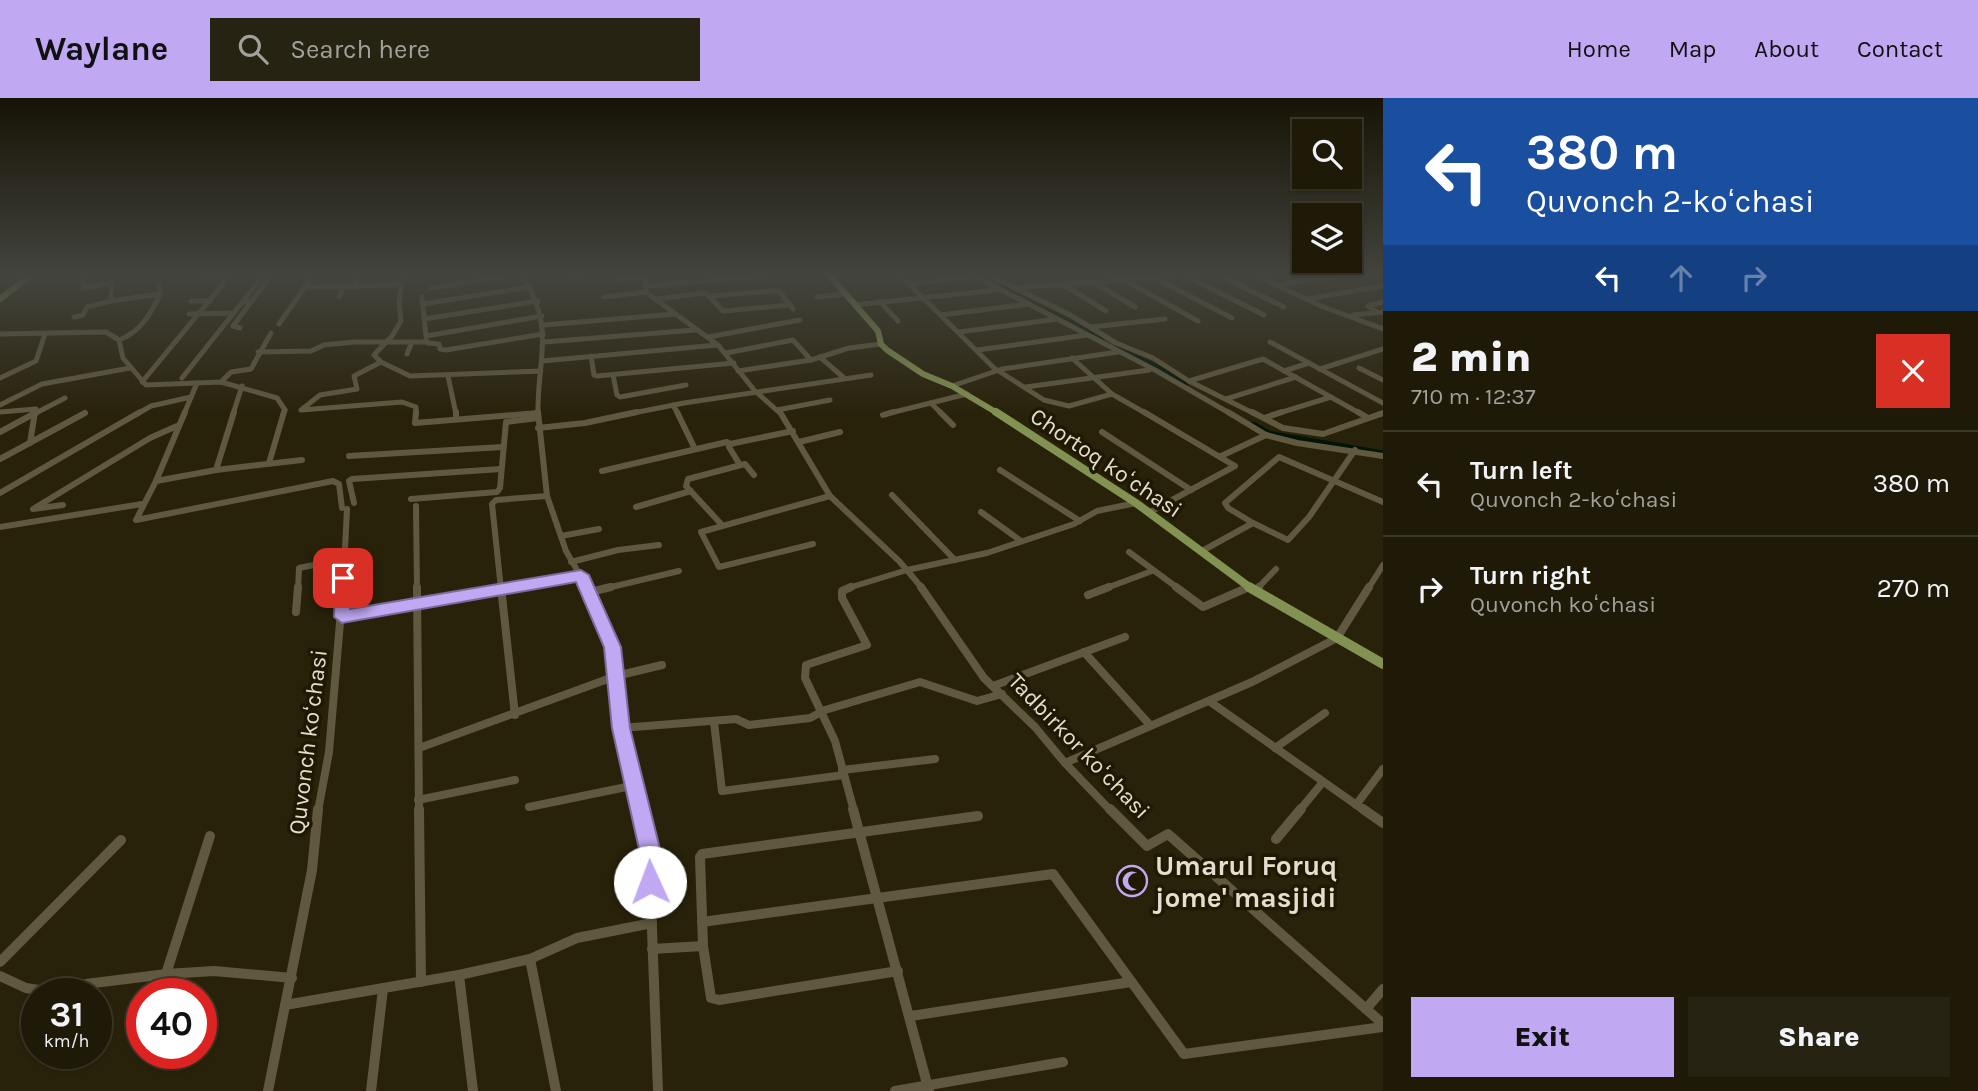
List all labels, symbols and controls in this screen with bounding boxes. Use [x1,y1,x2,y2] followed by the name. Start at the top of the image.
[210,18,700,81] search box
[35,30,168,68] text: Waylane
[234,30,272,68] icon: search
[290,34,430,65] text: Search here
[1567,35,1631,63] text: Home
[1669,35,1716,63] text: Map
[1754,35,1819,63] text: About
[1857,35,1943,63] text: Contact
[1292,119,1362,273] map controls
[1292,119,1362,189] button: search
[1526,124,1678,181] text: 380 m
[1411,126,1502,217] icon: left
[1526,183,1815,220] text: Quvonch 2-koʻchasi
[1292,203,1362,273] button: layers
[1589,259,1627,297] icon: left
[1662,259,1700,297] icon: ahead
[1735,259,1773,297] icon: right
[1411,332,1531,382] text: 2 min
[1876,334,1950,408] button: close
[1411,383,1536,410] text: 710 m · 12:37
[1025,402,1187,524] street label: Chortoq koʻchasi
[1470,455,1572,486] text: Turn left
[1411,465,1449,503] icon: left
[1873,468,1950,499] text: 380 m
[1470,486,1677,513] text: Quvonch 2-koʻchasi
[313,548,373,608] pin
[324,559,362,597] icon: arrive
[1470,560,1591,591] text: Turn right
[1411,570,1449,608] icon: right
[1877,573,1950,604] text: 270 m
[1470,591,1656,618] text: Quvonch koʻchasi
[283,648,333,836] street label: Quvonch koʻchasi
[1003,668,1155,824] street label: Tadbirkor koʻchasi
[613,845,687,919] position arrow
[1152,849,1337,914] place label: Umarul Foruq jome' masjidi
[1115,864,1149,898] mosque icon: Umarul Foruq jome' masjidi
[126,978,217,1069] speed limit sign: 40
[49,994,84,1035] text: 31
[1411,997,1674,1077] button: Exit
[1688,997,1950,1077] button: Share
[44,1030,89,1052] text: km/h

